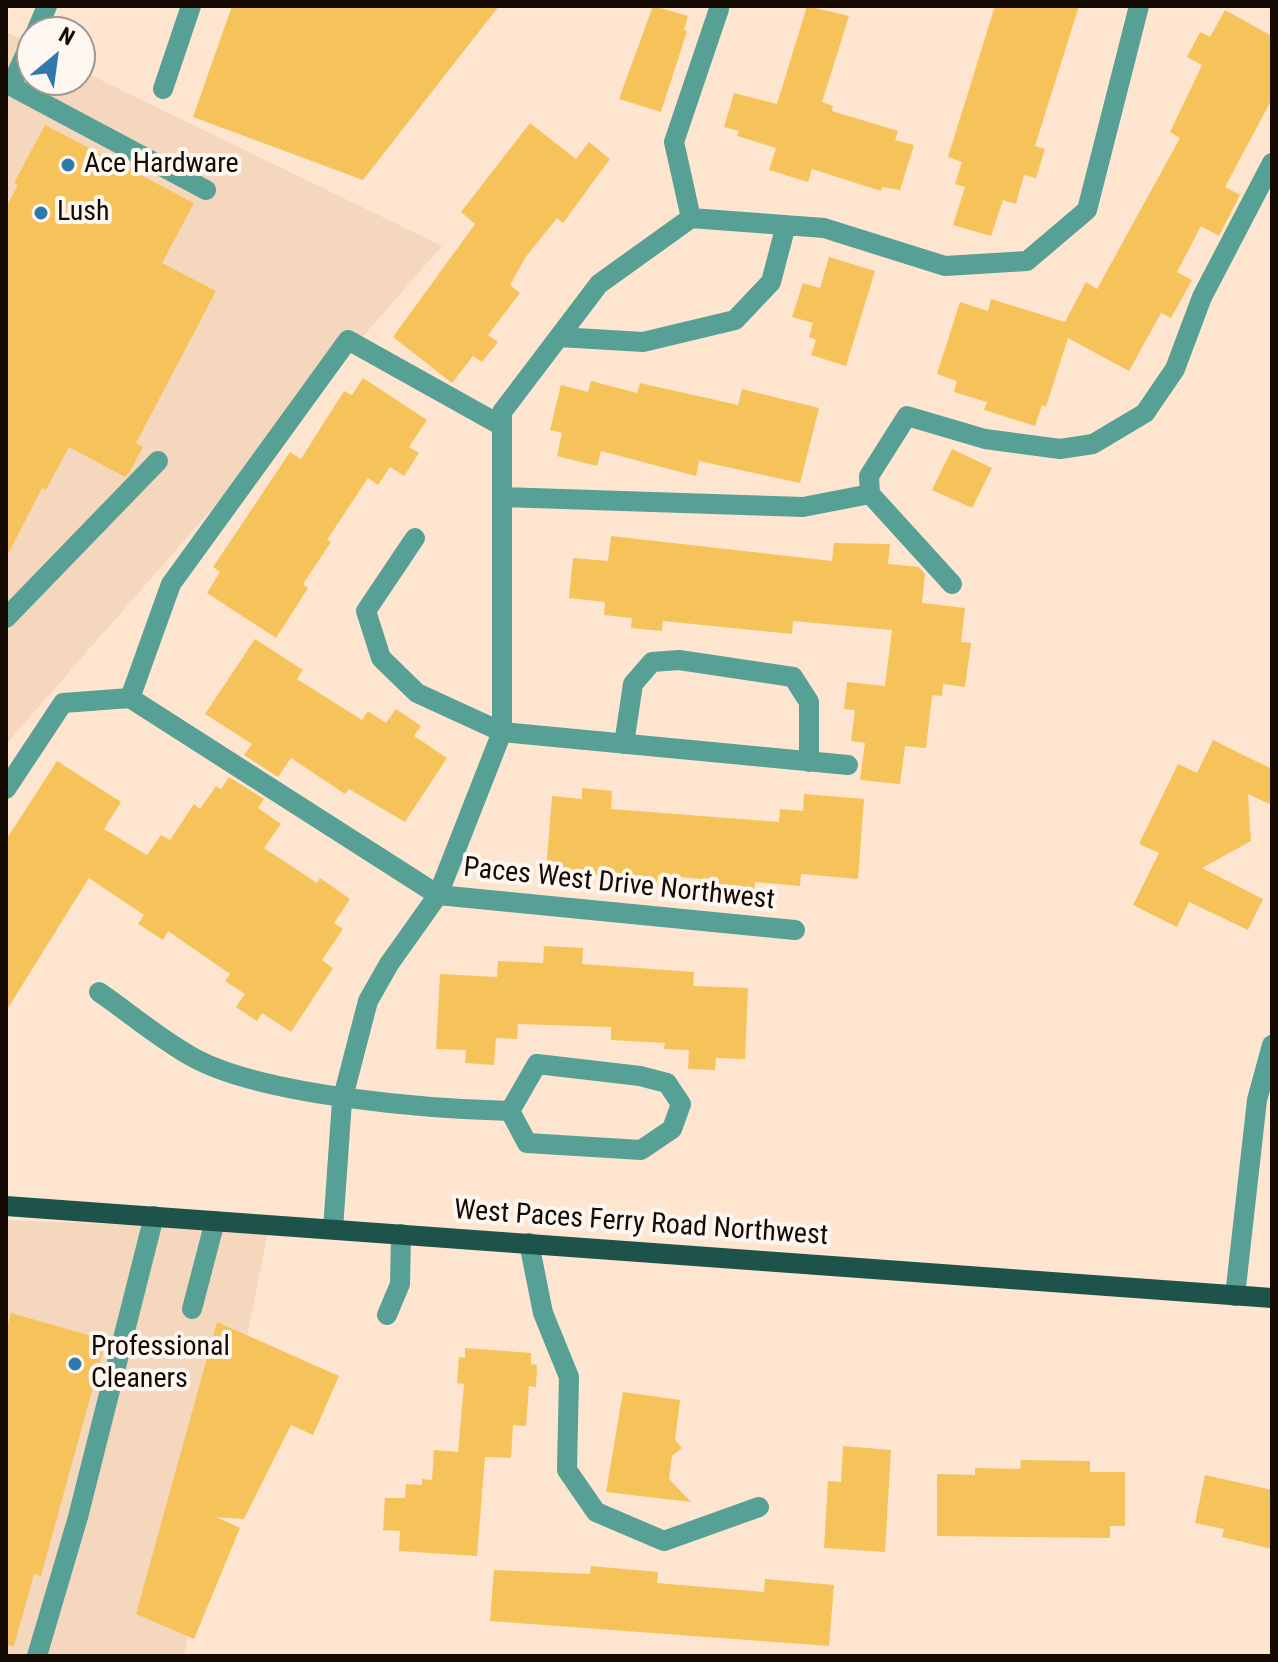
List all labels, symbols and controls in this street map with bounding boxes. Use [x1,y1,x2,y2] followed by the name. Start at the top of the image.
[16,16,96,96] north arrow
[55,22,79,51] text: N
[84,148,239,182] place label: Ace Hardware
[59,156,77,174] marker: Ace Hardware
[57,196,110,230] place label: Lush
[32,204,50,222] marker: Lush
[462,852,776,918] street label: Paces West Drive Northwest
[453,1194,829,1254] street label: West Paces Ferry Road Northwest
[91,1331,230,1397] place label: Professional Cleaners
[66,1355,84,1373] marker: Professional Cleaners

